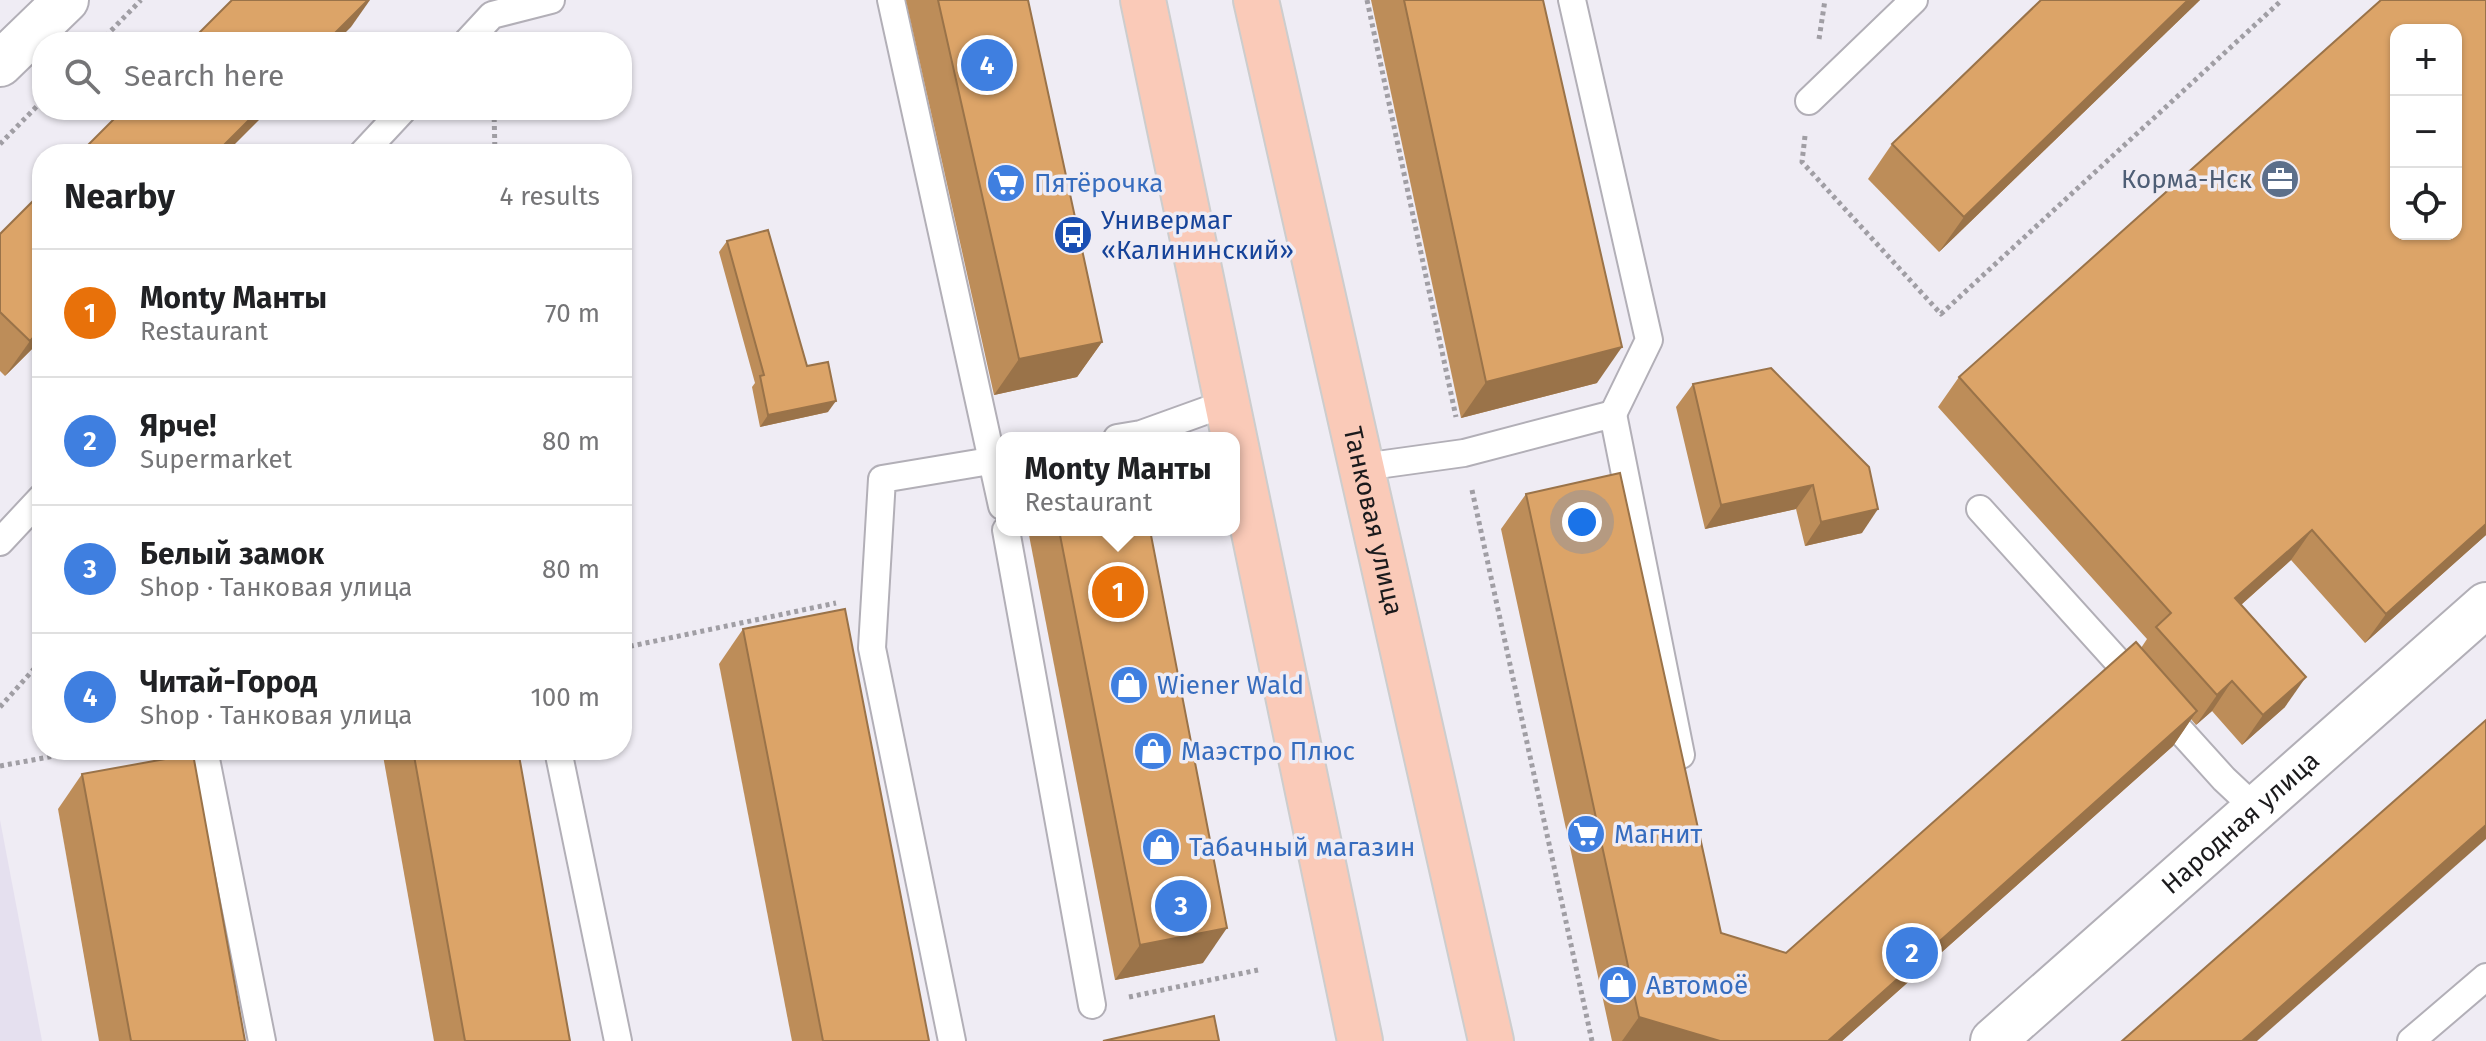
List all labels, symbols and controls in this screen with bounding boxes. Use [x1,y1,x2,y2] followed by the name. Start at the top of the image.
[2390,24,2462,240] map controls
[2390,24,2462,96] button: +
[32,32,632,120] search box
[961,35,1013,95] pin: 4
[60,54,104,98] icon: search
[124,58,284,94] text: Search here
[2390,96,2462,168] button: −
[2259,158,2301,200] office icon: Корма-Нск
[985,162,1027,204] supermarket icon: Пятёрочка
[2121,164,2252,195] place label: Корма-Нск
[1034,168,1163,199] place label: Пятёрочка
[2390,168,2462,240] button: locate
[64,176,175,217] text: Nearby
[499,181,600,212] text: 4 results
[1101,205,1294,266] place label: Универмаг «Калининский»
[1052,214,1094,256] bus stop icon: Универмаг «Калининский»
[140,280,327,316] text: Monty Манты
[84,298,96,329] text: 1
[545,298,600,329] text: 70 m
[140,316,268,347] text: Restaurant
[140,408,216,444] text: Ярче!
[1337,424,1409,618] street label: Танковая улица
[83,426,97,457] text: 2
[542,426,600,457] text: 80 m
[996,432,1240,536] popup
[140,444,292,475] text: Supermarket
[1024,451,1212,487] text: Monty Манты
[1024,487,1152,518] text: Restaurant
[1562,502,1602,542] your location
[140,536,324,572] text: Белый замок
[83,554,97,585] text: 3
[542,554,600,585] text: 80 m
[1092,562,1144,622] pin: 1
[140,572,412,603] text: Shop · Танковая улица
[140,664,317,700] text: Читай-Город
[1108,664,1150,706] shop icon: Wiener Wald
[1157,670,1304,701] place label: Wiener Wald
[83,682,97,713] text: 4
[531,682,600,713] text: 100 m
[140,700,412,731] text: Shop · Танковая улица
[1132,730,1174,772] shop icon: Маэстро Плюс
[1181,736,1355,767] place label: Маэстро Плюс
[2155,745,2326,901] street label: Народная улица
[1565,813,1607,855] supermarket icon: Магнит
[1614,819,1703,850] place label: Магнит
[1140,826,1182,868] shop icon: Табачный магазин
[1189,832,1415,863] place label: Табачный магазин
[1155,876,1207,936] pin: 3
[1886,923,1938,983] pin: 2
[1597,964,1639,1006] shop icon: Автомоё
[1646,970,1748,1001] place label: Автомоё

